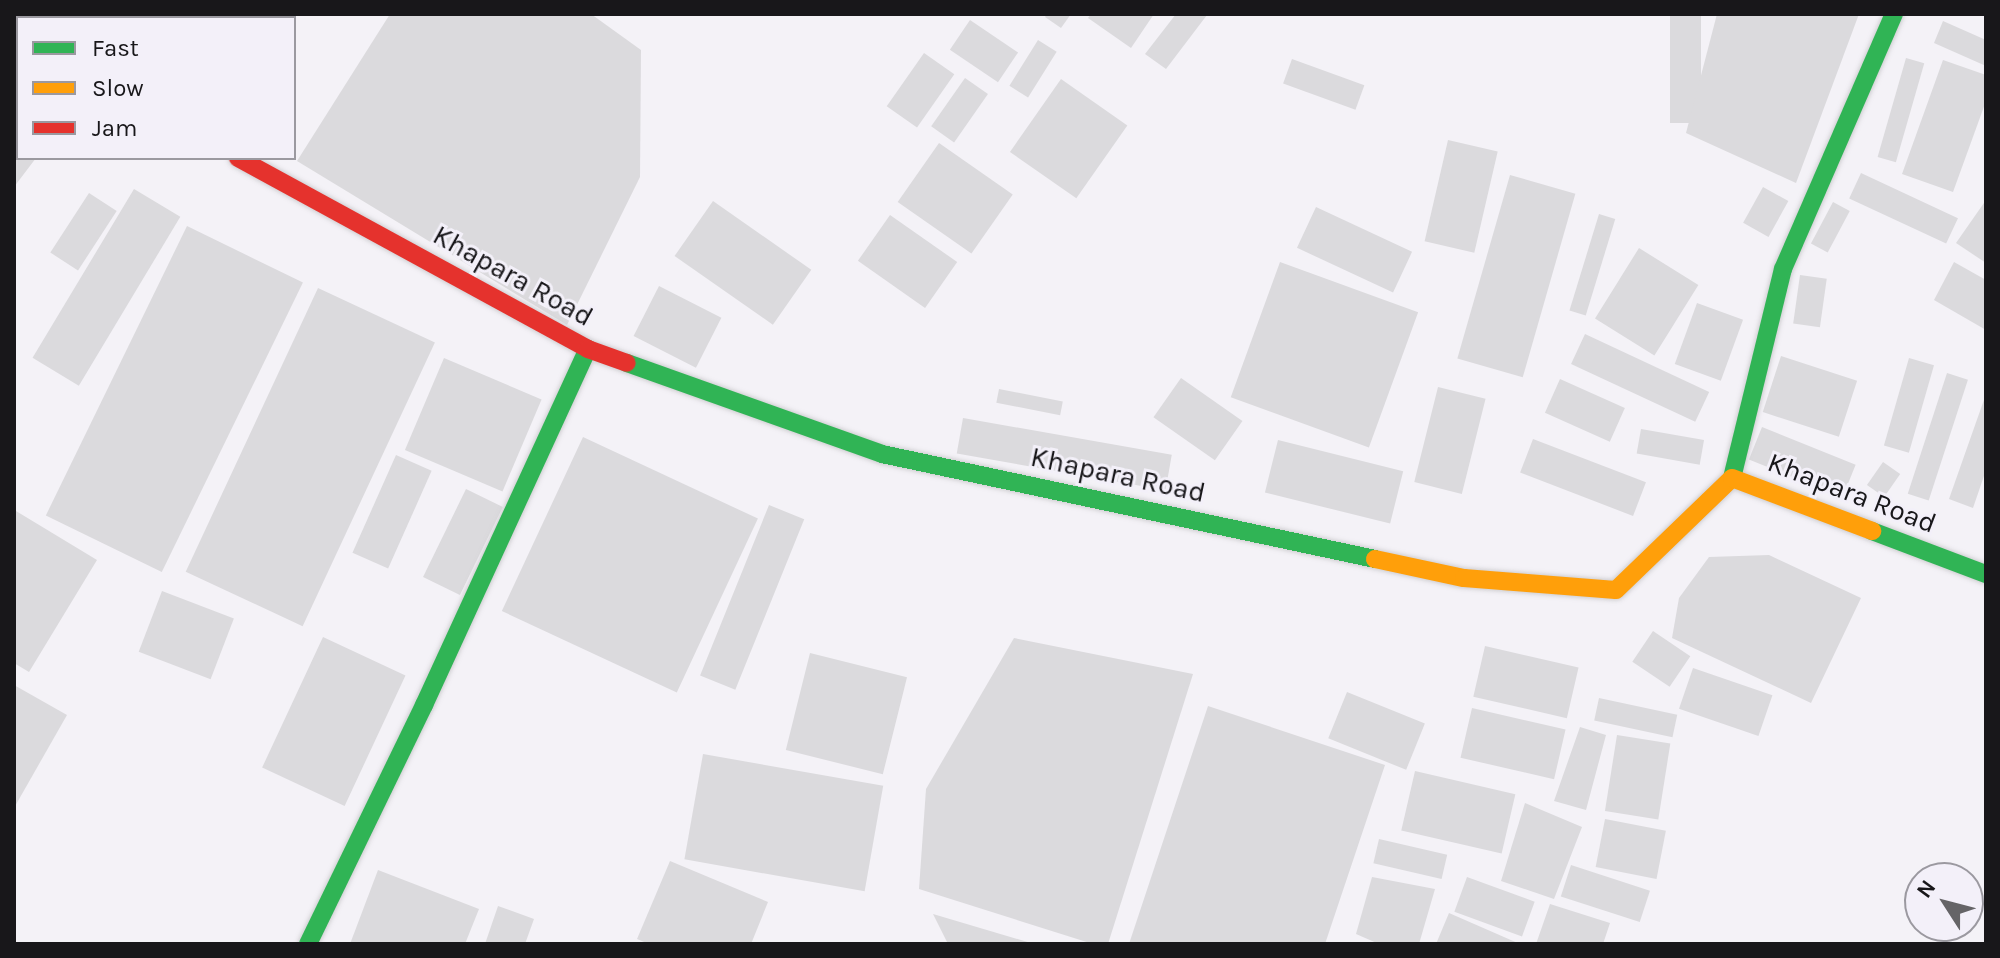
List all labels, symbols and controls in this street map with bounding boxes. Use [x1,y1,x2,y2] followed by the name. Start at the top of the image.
[16,16,296,160] legend
[92,34,139,62] text: Fast
[92,74,144,102] text: Slow
[92,114,137,142] text: Jam
[427,218,599,334] street label: Khapara Road
[1028,440,1208,510] street label: Khapara Road
[1763,445,1941,541] street label: Khapara Road
[1904,862,1984,942] north arrow
[1911,875,1941,903] text: N

